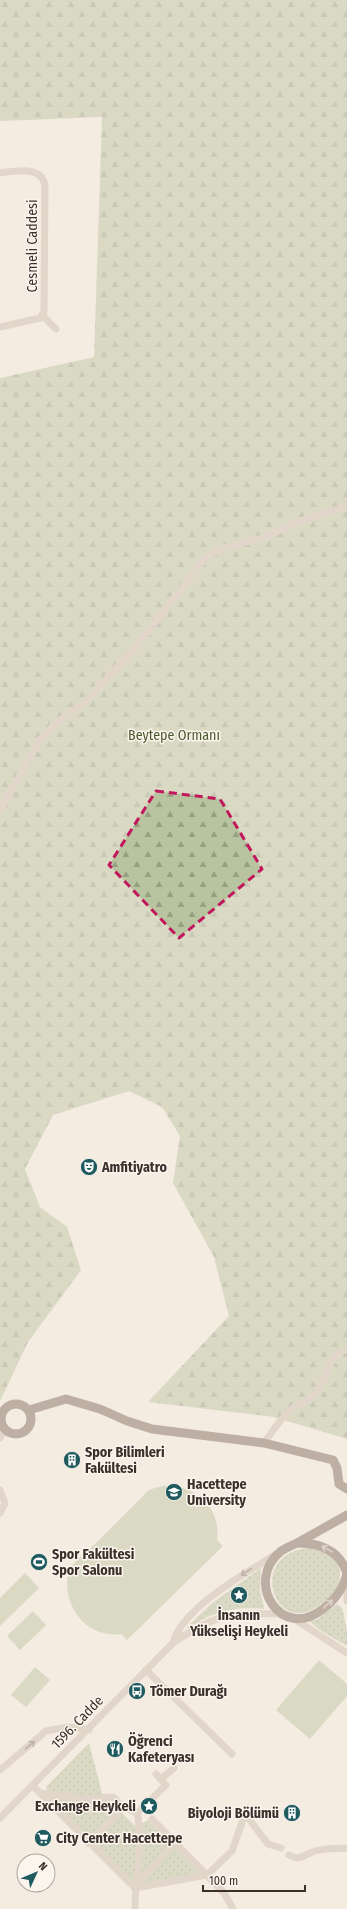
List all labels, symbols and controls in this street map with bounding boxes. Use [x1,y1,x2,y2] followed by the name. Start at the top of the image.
[24,199,41,293] street label: Cesmeli Caddesi
[128,727,220,744] park label: Beytepe Ormanı
[79,1157,99,1177] theatre icon: Amfitiyatro
[101,1159,168,1176] place label: Amfitiyatro
[85,1444,165,1477] place label: Spor Bilimleri Fakültesi
[62,1450,82,1470] building icon: Spor Bilimleri Fakültesi
[187,1476,247,1509] place label: Hacettepe University
[164,1482,184,1502] school or university icon: Hacettepe University
[321,1545,333,1552] one-way arrow
[52,1546,135,1579] place label: Spor Fakültesi Spor Salonu
[29,1552,49,1572] sports icon: Spor Fakültesi Spor Salonu
[241,1568,252,1577] one-way arrow
[229,1585,249,1605] place icon: İnsanın Yükselişi Heykeli
[323,1600,333,1609] one-way arrow
[189,1606,288,1641] place label: İnsanın Yükselişi Heykeli
[127,1681,147,1701] bus stop icon: Tömer Durağı
[150,1683,227,1700] place label: Tömer Durağı
[48,1692,107,1753] street label: 1596. Cadde
[128,1732,194,1766] place label: Öğrenci Kafeteryası
[105,1739,125,1759] restaurant icon: Öğrenci Kafeteryası
[24,1740,35,1749] one-way arrow
[139,1796,159,1816] place icon: Exchange Heykeli
[35,1798,136,1815] place label: Exchange Heykeli
[282,1803,302,1823] building icon: Biyoloji Bölümü
[188,1805,279,1822] place label: Biyoloji Bölümü
[33,1828,53,1848] supermarket icon: City Center Hacettepe
[56,1830,182,1847] place label: City Center Hacettepe
[16,1853,56,1893] north arrow
[36,1860,50,1873] text: N
[203,1867,305,1893] scale bar
[209,1874,238,1888] text: 100 m

